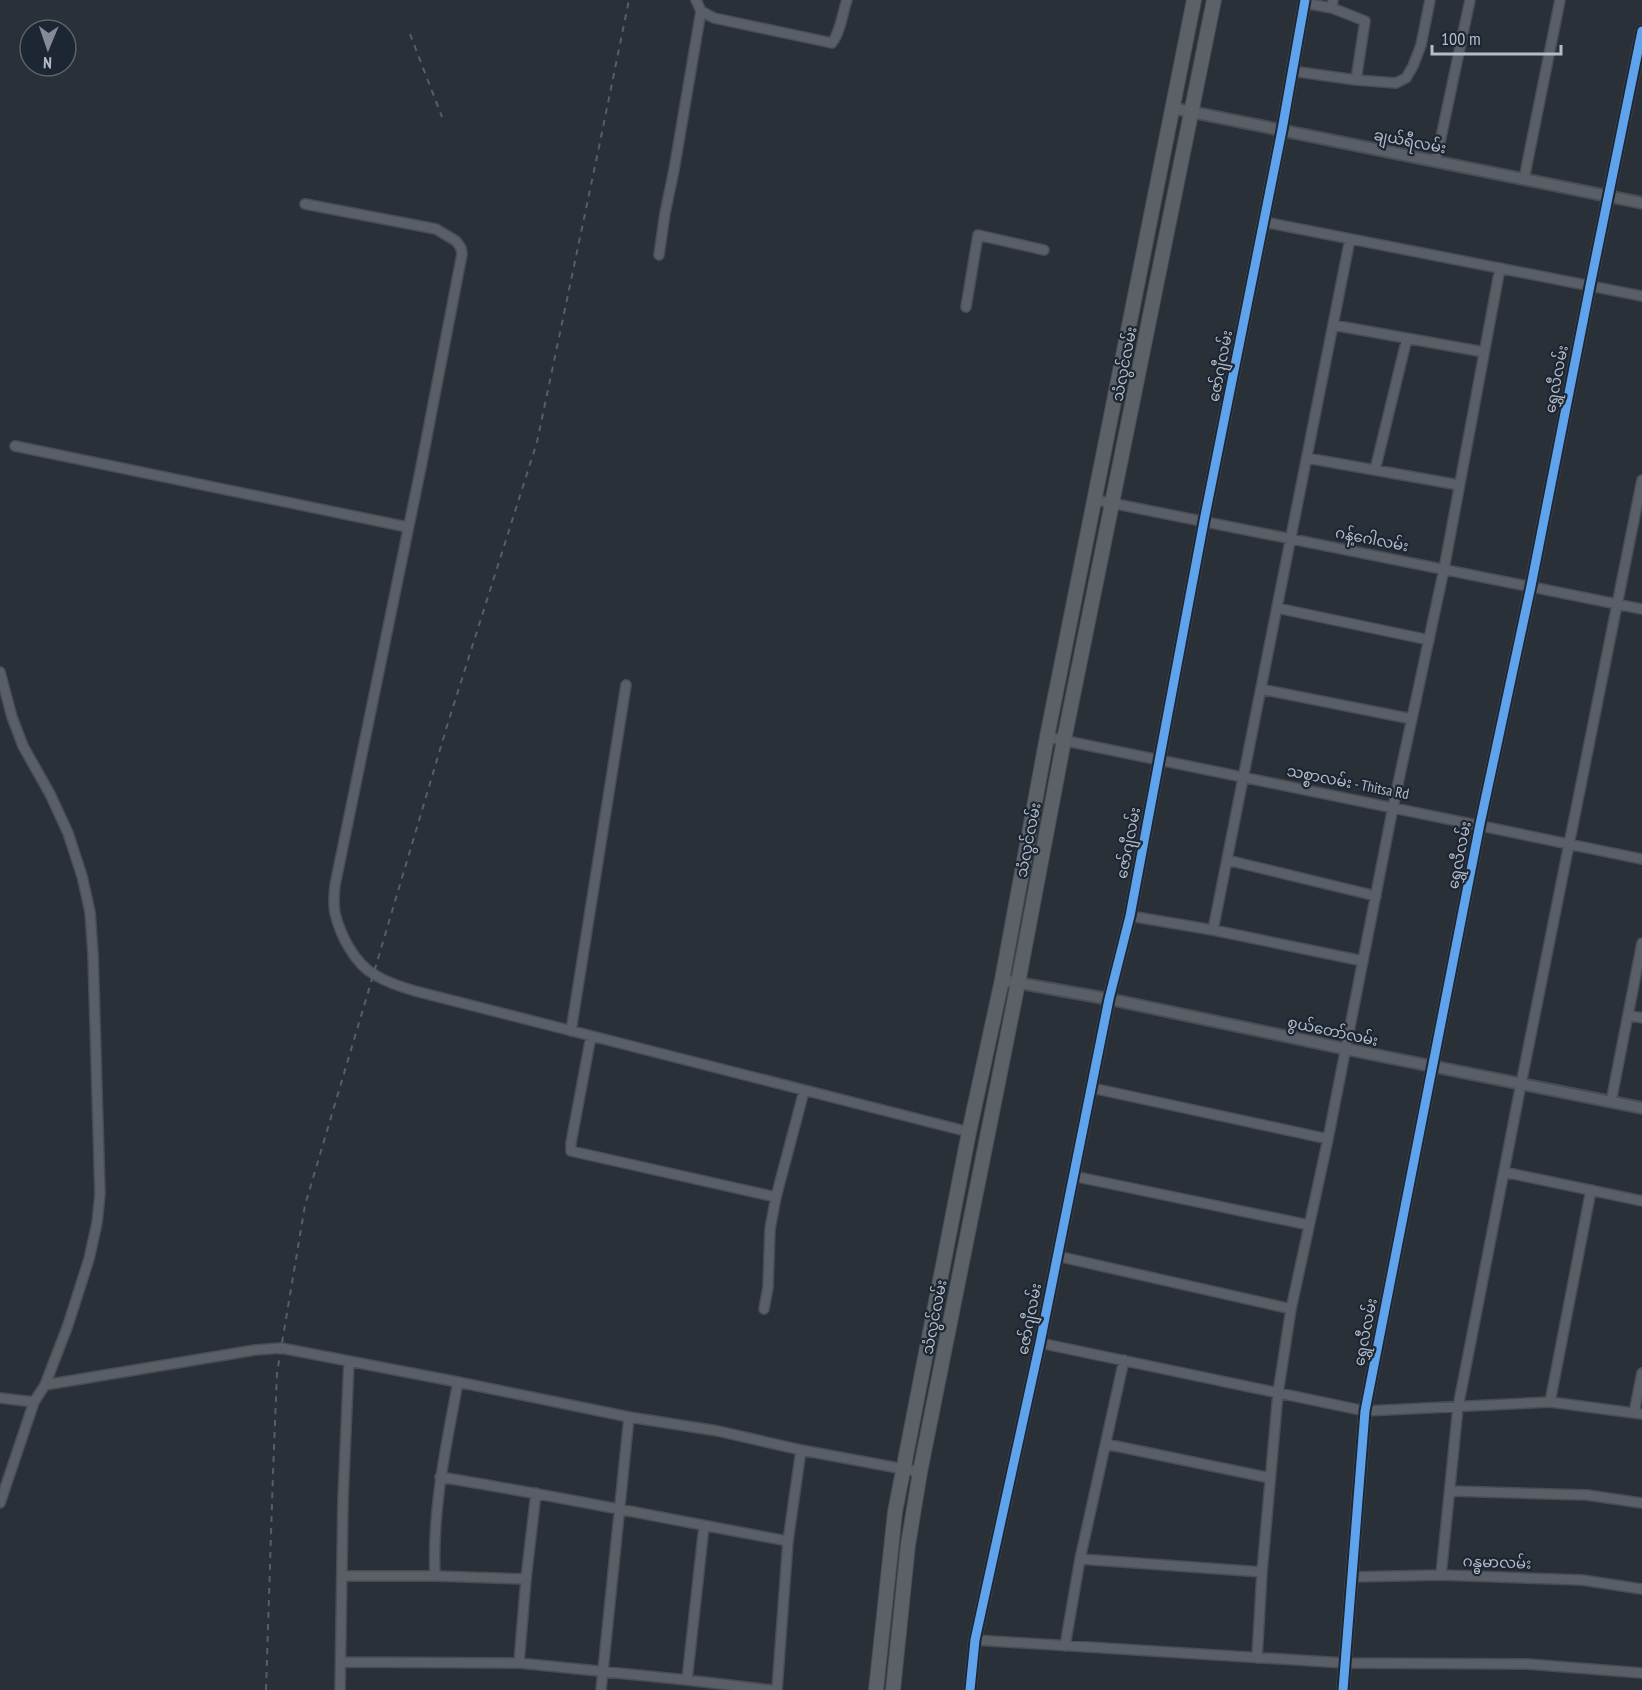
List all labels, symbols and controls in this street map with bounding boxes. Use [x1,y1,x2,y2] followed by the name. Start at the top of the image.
[18,18,78,78] north arrow
[1432,18,1561,56] scale bar
[1441,27,1481,50] text: 100 m
[43,53,52,73] text: N
[1372,125,1448,160] street label: ချယ်ရီလမ်း
[1107,325,1143,403] street label: သံလွင်လမ်း
[1204,329,1239,404] street label: ဇော်ဂျီလမ်း
[1540,343,1575,415] street label: ရွှေလီလမ်း
[1333,523,1410,558] street label: ဂန့်ဂေါလမ်း
[1285,761,1411,806] street label: သစ္စာလမ်း - Thitsa Rd
[1011,801,1047,879] street label: သံလွင်လမ်း
[1112,806,1147,881] street label: ဇော်ဂျီလမ်း
[1443,819,1478,891] street label: ရွှေလီလမ်း
[1286,1012,1380,1052] street label: စွယ်တော်လမ်း
[917,1278,953,1356] street label: သံလွင်လမ်း
[1013,1282,1048,1357] street label: ဇော်ဂျီလမ်း
[1349,1296,1384,1368] street label: ရွှေလီလမ်း
[1462,1551,1532,1576] street label: ဂန္ဓမာလမ်း

